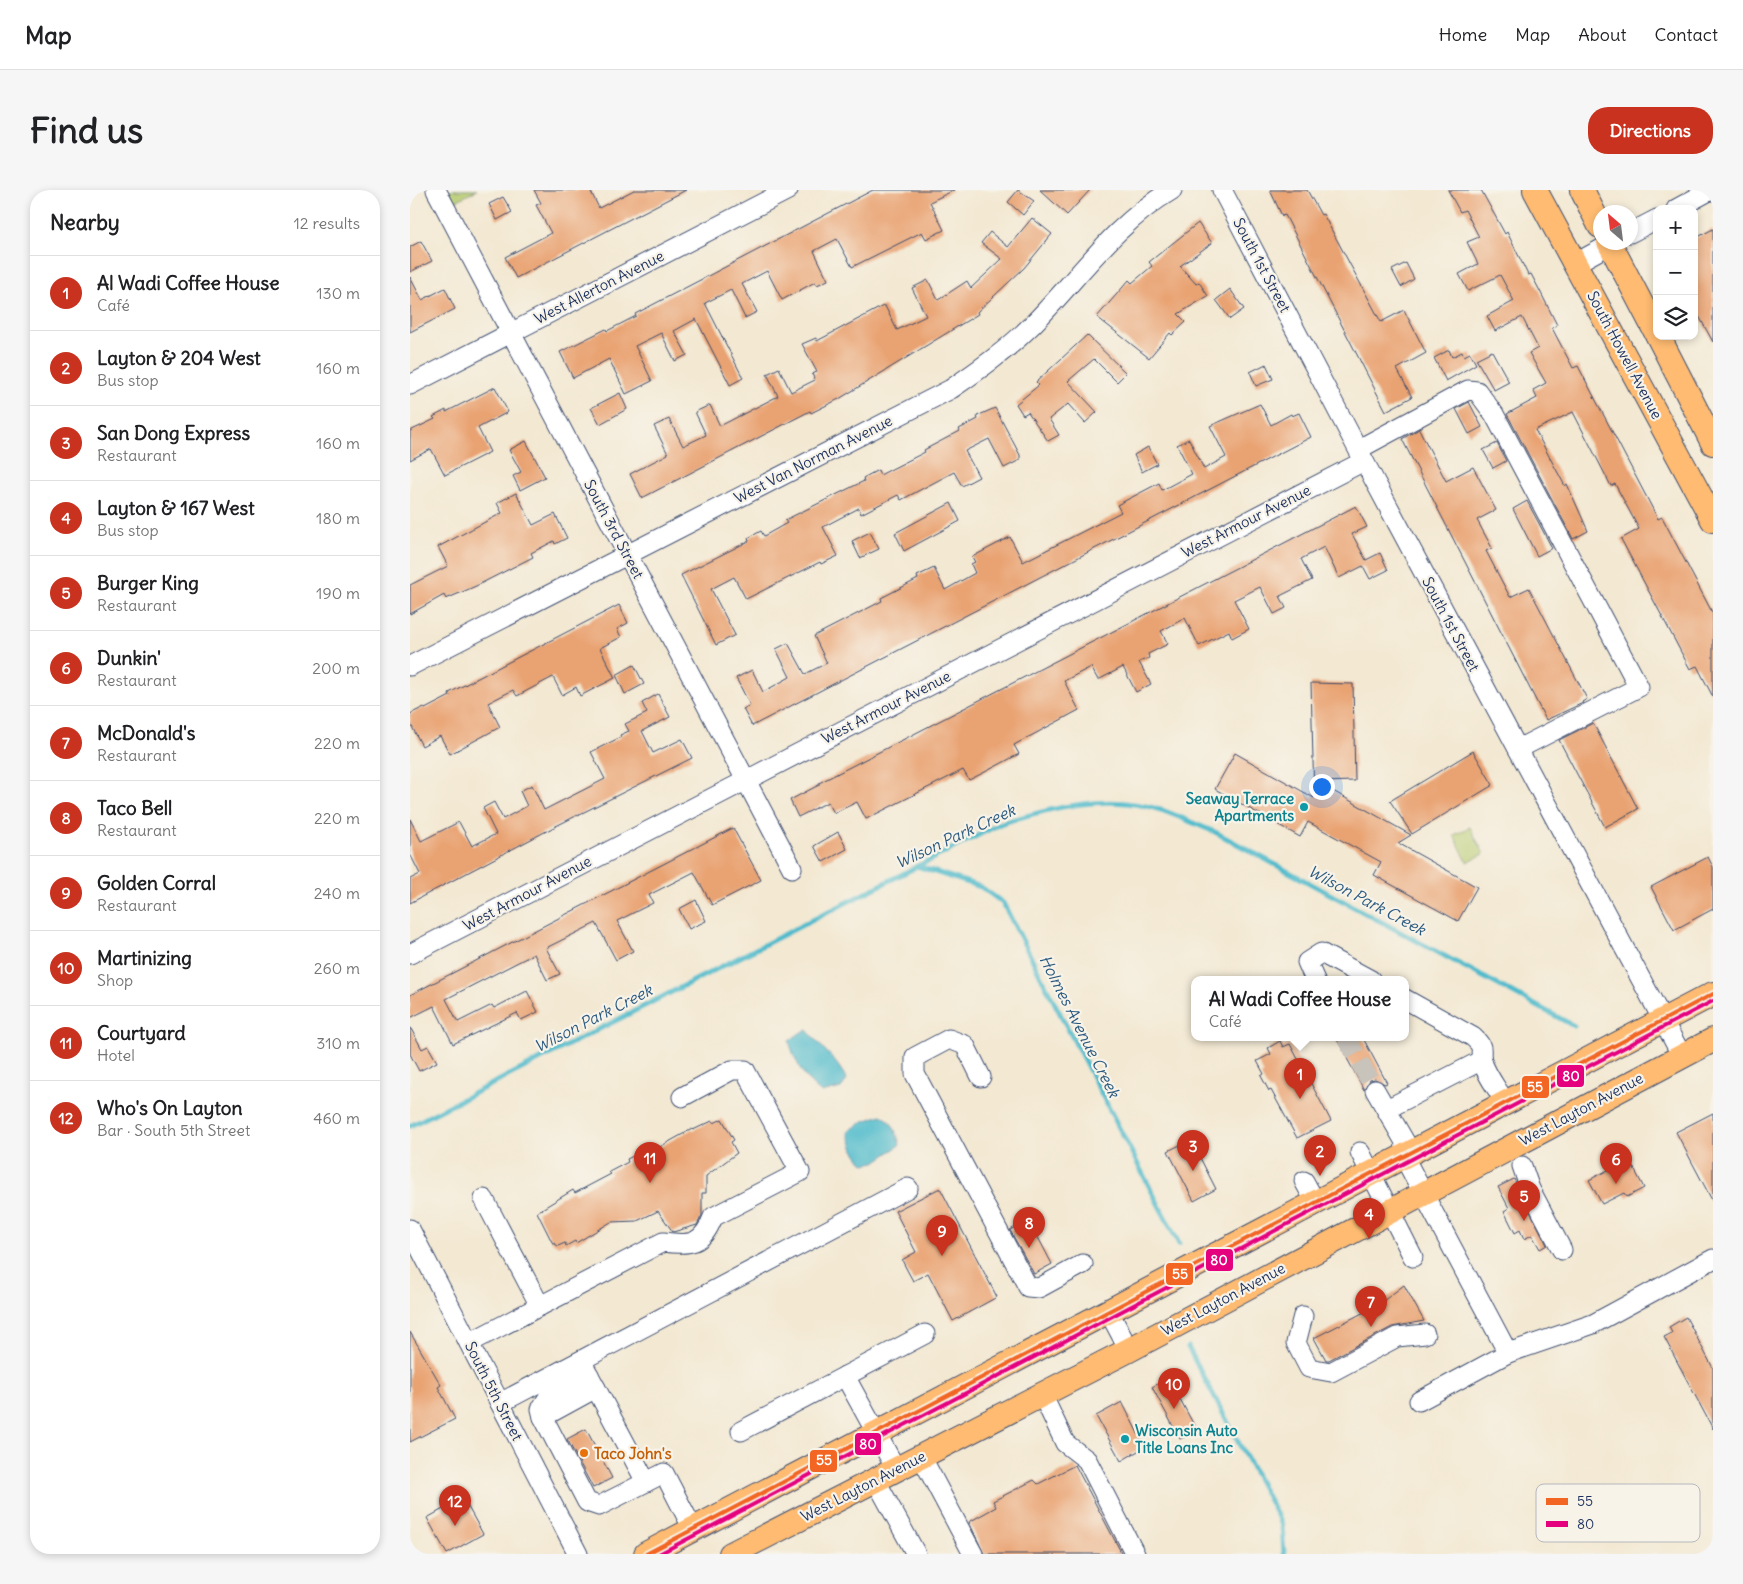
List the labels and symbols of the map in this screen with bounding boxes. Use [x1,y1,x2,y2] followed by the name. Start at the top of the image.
[1593,205,1638,250] north arrow
[1229,215,1295,315] street label: South 1st Street
[531,246,667,328] street label: West Allerton Avenue
[1583,288,1667,422] street label: South Howell Avenue
[731,411,895,507] street label: West Van Norman Avenue
[580,476,648,582] street label: South 3rd Street
[1178,480,1314,562] street label: West Armour Avenue
[1418,574,1484,674] street label: South 1st Street
[818,666,954,748] street label: West Armour Avenue
[1309,774,1335,800] your location
[1186,789,1294,826] place label: Seaway Terrace Apartments
[892,799,1020,872] water label: Wilson Park Creek
[1298,801,1310,813] marker: Seaway Terrace Apartments
[460,851,594,935] street label: West Armour Avenue
[1305,861,1431,940] water label: Wilson Park Creek
[1035,951,1125,1102] water label: Holmes Avenue Creek
[531,979,657,1056] water label: Wilson Park Creek
[1284,1058,1316,1099] pin: 1
[1556,1064,1585,1088] line badge: 80
[1562,1067,1580,1085] text: 80
[1516,1068,1646,1150] street label: West Layton Avenue
[1521,1075,1550,1099] line badge: 55
[1527,1078,1543,1096] text: 55
[1177,1130,1209,1171] pin: 3
[1304,1135,1336,1176] pin: 2
[634,1142,666,1183] pin: 11
[1600,1143,1632,1184] pin: 6
[1508,1180,1540,1221] pin: 5
[1353,1198,1385,1239] pin: 4
[1013,1207,1045,1248] pin: 8
[926,1215,958,1256] pin: 9
[1205,1248,1234,1272] line badge: 80
[1210,1251,1228,1269] text: 80
[1158,1258,1288,1340] street label: West Layton Avenue
[1165,1262,1194,1286] line badge: 55
[1172,1265,1188,1283] text: 55
[1355,1286,1387,1327] pin: 7
[461,1338,527,1444] street label: South 5th Street
[1158,1368,1190,1409] pin: 10
[1135,1421,1238,1457] place label: Wisconsin Auto Title Loans Inc
[854,1432,882,1456] line badge: 80
[1119,1433,1131,1445] marker: Wisconsin Auto Title Loans Inc
[859,1435,877,1453] text: 80
[594,1444,672,1463] place label: Taco John's
[797,1446,929,1526] street label: West Layton Avenue
[578,1447,590,1459] marker: Taco John's
[809,1449,838,1473] line badge: 55
[816,1451,832,1469] text: 55
[1536,1484,1700,1542] legend
[439,1485,471,1526] pin: 12
[1577,1492,1593,1510] text: 55
[1577,1515,1594,1533] text: 80

